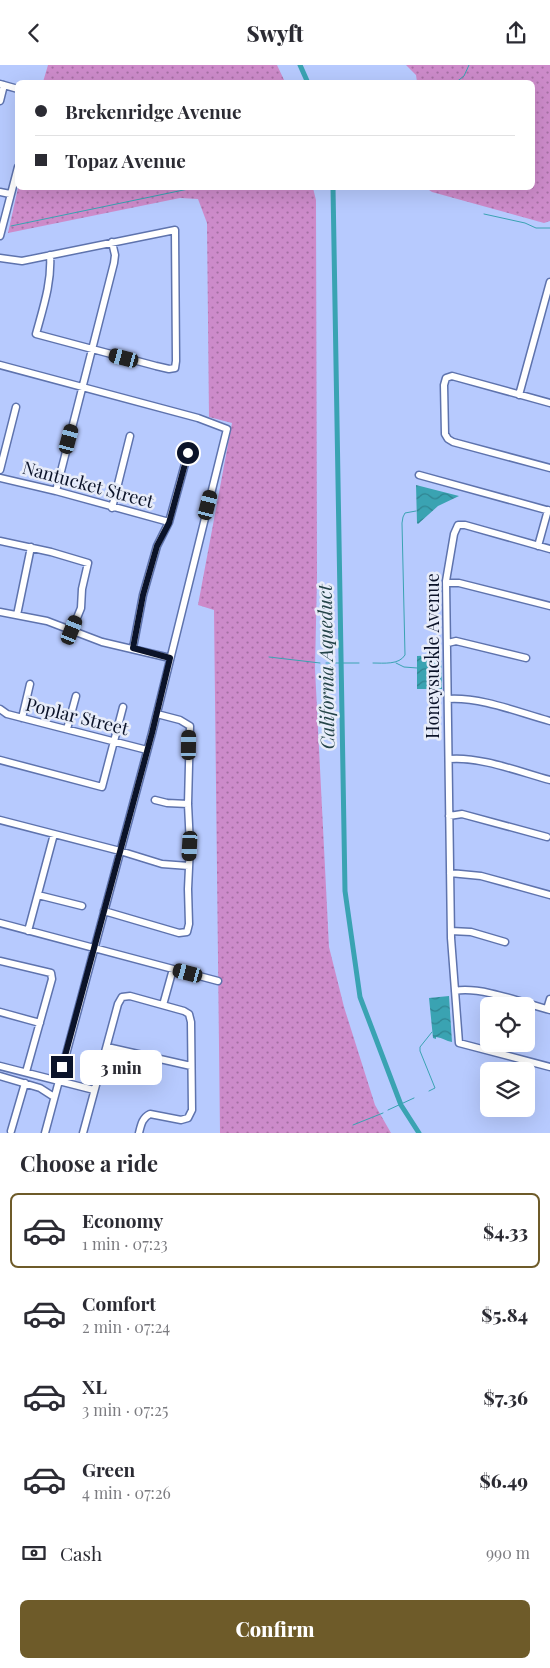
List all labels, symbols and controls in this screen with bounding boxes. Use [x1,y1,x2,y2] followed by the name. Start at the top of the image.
[246,18,304,48] text: Swyft
[20,19,48,47] icon: back
[502,19,530,47] icon: share
[65,98,242,124] text: Brekenridge Avenue
[65,147,186,173] text: Topaz Avenue
[107,347,140,369] car
[57,423,80,455] car
[177,442,199,464] route start
[20,455,157,513] street label: Nantucket Street
[197,489,218,521] car
[420,573,444,739] street label: Honeysuckle Avenue
[311,583,339,750] water label: California Aqueduct
[59,613,84,647] car
[23,692,132,741] street label: Poplar Street
[181,730,196,760] car
[181,831,198,861] car
[171,962,204,984] car
[480,997,535,1117] map controls
[480,997,535,1052] button: locate
[80,1049,162,1085] callout: 3 min
[51,1056,73,1078] route end
[100,1057,142,1078] text: 3 min
[480,1062,535,1117] button: layers
[20,1148,158,1178] text: Choose a ride
[82,1207,163,1233] text: Economy
[22,1208,67,1253] icon: car
[483,1218,528,1244] text: $4.33
[82,1233,168,1254] text: 1 min · 07:23
[82,1290,156,1316] text: Comfort
[22,1291,67,1336] icon: car
[481,1301,528,1327] text: $5.84
[82,1316,170,1337] text: 2 min · 07:24
[82,1373,107,1399] text: XL
[22,1374,67,1419] icon: car
[484,1384,528,1410] text: $7.36
[82,1399,169,1420] text: 3 min · 07:25
[82,1456,135,1482] text: Green
[22,1457,67,1502] icon: car
[480,1467,528,1493] text: $6.49
[82,1482,171,1503] text: 4 min · 07:26
[20,1539,48,1567] icon: cash
[60,1540,102,1566] text: Cash
[486,1542,530,1563] text: 990 m
[20,1600,530,1658] button: Confirm

